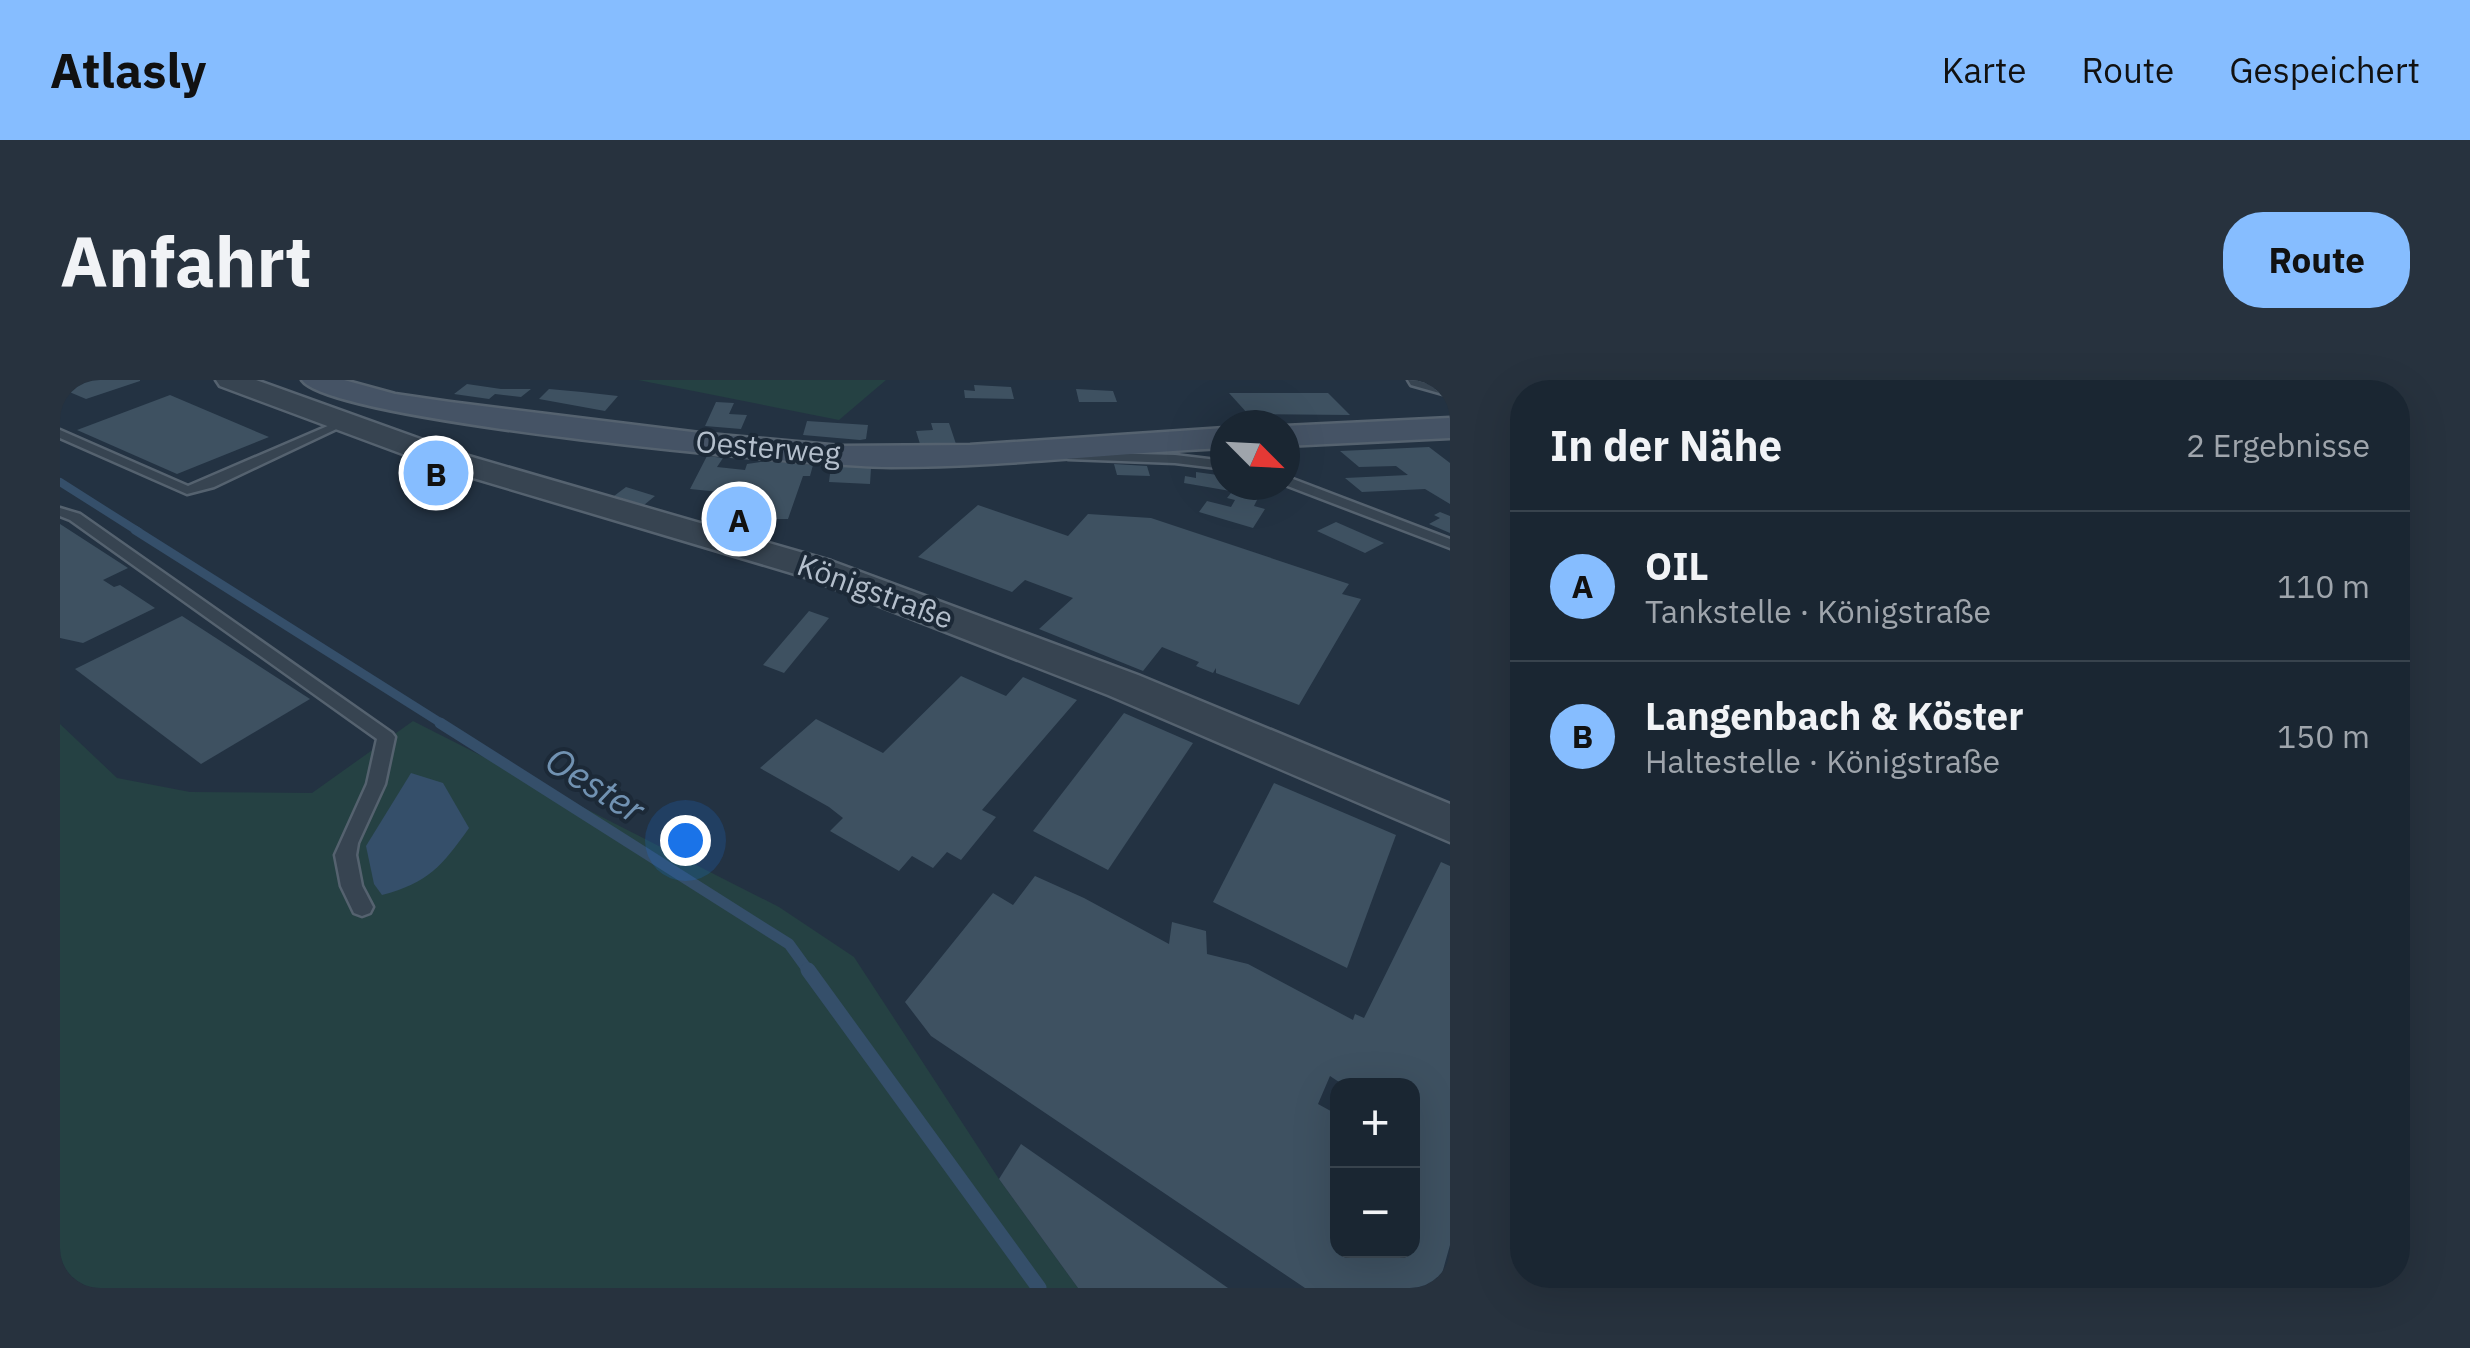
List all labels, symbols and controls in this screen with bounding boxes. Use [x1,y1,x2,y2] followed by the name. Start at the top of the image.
[50,39,206,101] text: Atlasly
[1942,47,2026,93] text: Karte
[2081,47,2174,93] text: Route
[2229,47,2420,93] text: Gespeichert
[2223,212,2410,308] button: Route
[60,215,312,306] text: Anfahrt
[1210,410,1300,500] north arrow
[1550,418,1782,473] text: In der Nähe
[694,421,842,472] street label: Oesterweg
[2186,424,2370,466] text: 2 Ergebnisse
[404,436,468,510] pin: B
[706,482,772,556] pin: A
[1645,541,1709,590] text: OIL
[792,544,959,637] street label: Königstraße
[1572,565,1593,607] text: A
[2277,565,2370,607] text: 110 m
[1645,590,1991,632] text: Tankstelle · Königstraße
[1645,691,2024,740] text: Langenbach & Köster
[1572,715,1593,757] text: B
[2277,715,2370,757] text: 150 m
[537,734,655,834] water label: Oester
[1645,740,2000,782] text: Haltestelle · Königstraße
[660,815,711,866] your location
[1330,1078,1420,1258] map controls
[1330,1078,1420,1168] button: +
[1330,1168,1420,1258] button: −

